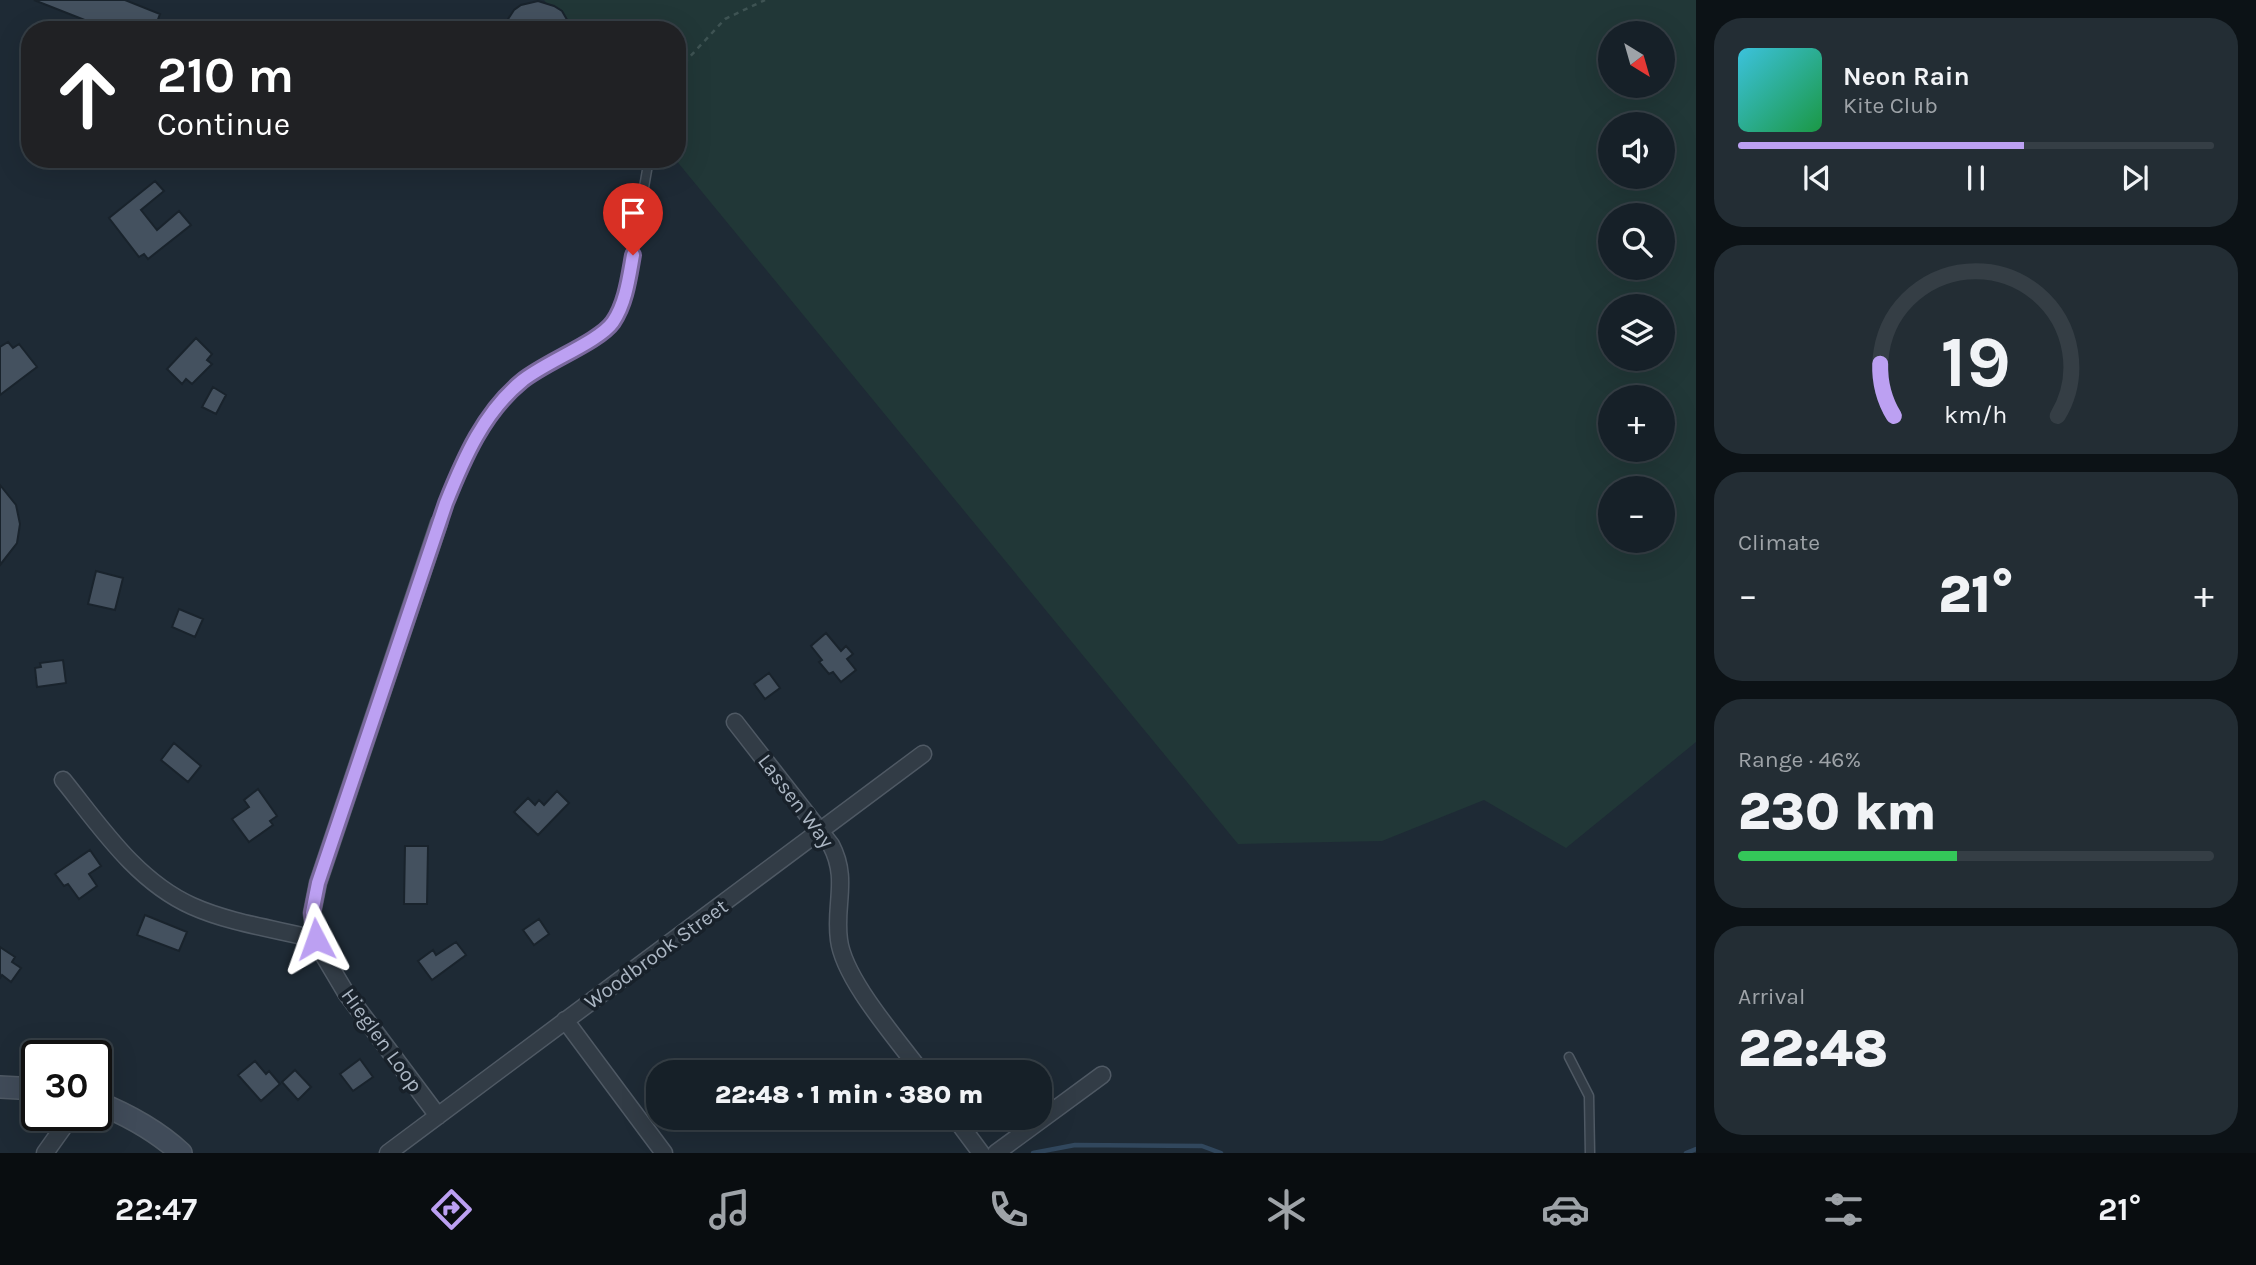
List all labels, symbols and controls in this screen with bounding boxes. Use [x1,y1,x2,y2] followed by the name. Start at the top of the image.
[1598,21,1675,98] north arrow
[1598,21,1675,553] map controls
[157,47,294,104] text: 210 m
[42,49,133,140] icon: ahead
[1843,61,1970,92] text: Neon Rain
[1843,92,1938,119] text: Kite Club
[157,106,290,143] text: Continue
[1598,112,1675,189] button: sound
[1798,159,1836,197] icon: previous
[1957,159,1995,197] icon: pause
[2116,159,2154,197] icon: next
[603,183,663,255] pin
[614,194,652,232] icon: arrive
[1598,203,1675,280] button: search
[1598,294,1675,371] button: layers
[1941,319,2011,404] text: 19
[1598,385,1675,462] button: +
[1944,399,2008,428] text: km/h
[1598,476,1675,553] button: −
[1738,529,1820,556] text: Climate
[1938,564,2014,625] text: 21°
[1738,573,1758,618] text: −
[2194,573,2214,618] text: +
[1738,746,1861,773] text: Range · 46%
[753,749,839,853] street label: Lassen Way
[1738,781,1936,842] text: 230 km
[580,894,732,1014] street label: Woodbrook Street
[279,902,353,976] position arrow
[336,983,428,1097] street label: Hieglen Loop
[1738,983,1805,1010] text: Arrival
[1738,1018,1888,1079] text: 22:48
[21,1040,112,1131] speed limit sign: 30
[715,1079,983,1110] text: 22:48 · 1 min · 380 m
[427,1185,476,1234] icon: directions
[705,1185,754,1234] icon: music
[984,1185,1033,1234] icon: phone
[1262,1185,1311,1234] icon: climate
[1541,1185,1590,1234] icon: car
[1819,1185,1868,1234] icon: filters
[115,1191,197,1228] text: 22:47
[2098,1191,2141,1228] text: 21°

